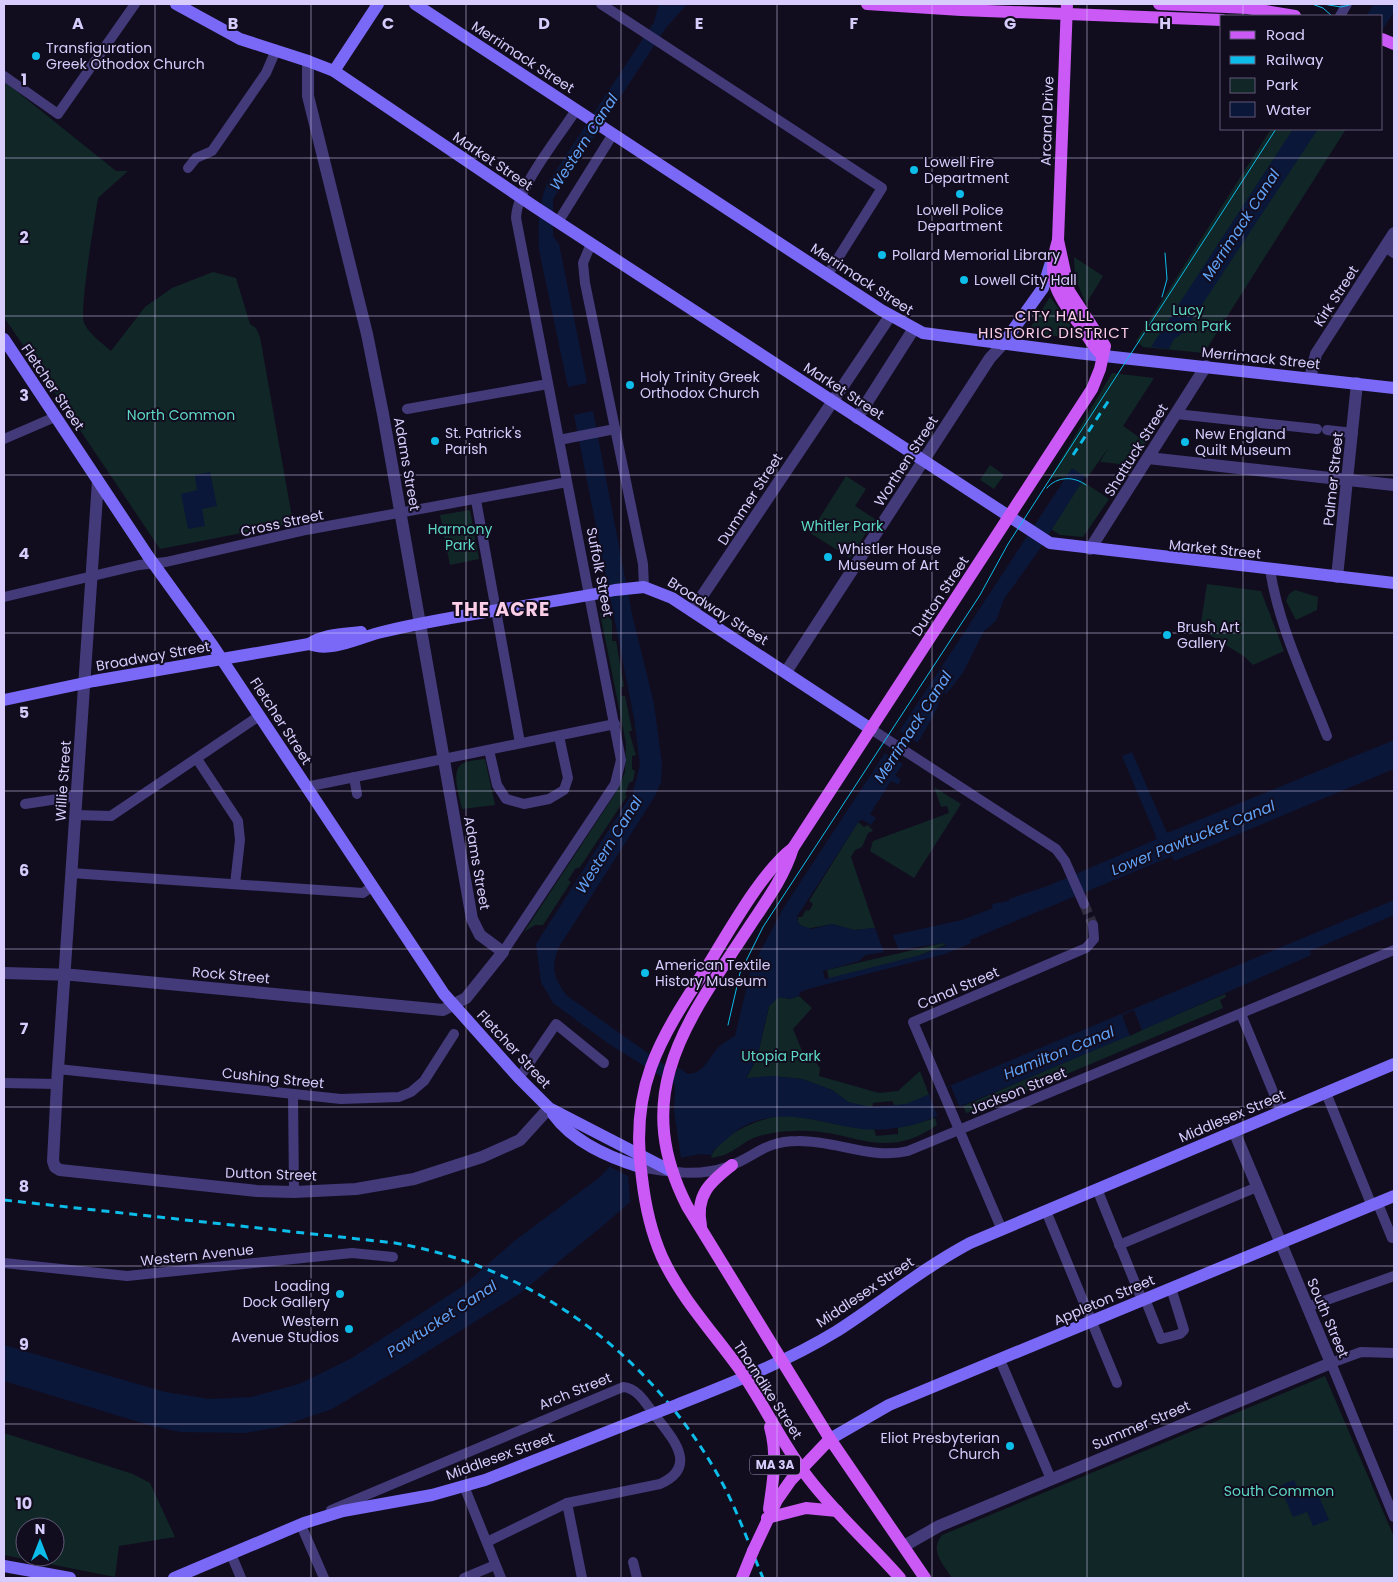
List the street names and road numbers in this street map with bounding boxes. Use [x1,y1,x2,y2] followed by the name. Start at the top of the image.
[468,16,578,98] street label: Merrimack Street
[1035,75,1059,166] street label: Arcand Drive
[449,127,537,195] street label: Market Street
[807,238,917,320] street label: Merrimack Street
[1309,262,1363,330] street label: Kirk Street
[17,340,89,434] street label: Fletcher Street
[1201,342,1321,374] street label: Merrimack Street
[800,357,888,425] street label: Market Street
[1099,400,1173,500] street label: Shattuck Street
[869,412,943,510] street label: Worthen Street
[389,416,425,512] street label: Adams Street
[1318,431,1348,527] street label: Palmer Street
[713,449,787,549] street label: Dummer Street
[239,504,325,542] street label: Cross Street
[582,526,618,618] street label: Suffolk Street
[1168,534,1262,564] street label: Market Street
[907,552,973,640] street label: Dutton Street
[664,572,772,650] street label: Broadway Street
[95,636,211,676] street label: Broadway Street
[245,673,317,769] street label: Fletcher Street
[50,740,76,822] street label: Willie Street
[459,815,495,911] street label: Adams Street
[191,962,271,988] street label: Rock Street
[914,962,1002,1014] street label: Canal Street
[472,1005,556,1093] street label: Fletcher Street
[221,1063,325,1093] street label: Cushing Street
[967,1063,1069,1119] street label: Jackson Street
[1176,1085,1288,1147] street label: Middlesex Street
[225,1162,317,1186] street label: Dutton Street
[139,1239,255,1271] street label: Western Avenue
[812,1252,918,1332] street label: Middlesex Street
[1050,1270,1158,1330] street label: Appleton Street
[1302,1275,1354,1361] street label: South Street
[729,1337,807,1443] street label: Thorndike Street
[536,1367,614,1415] street label: Arch Street
[1089,1395,1193,1455] street label: Summer Street
[443,1427,557,1485] street label: Middlesex Street
[750,1456,800,1474] road number: MA 3A

